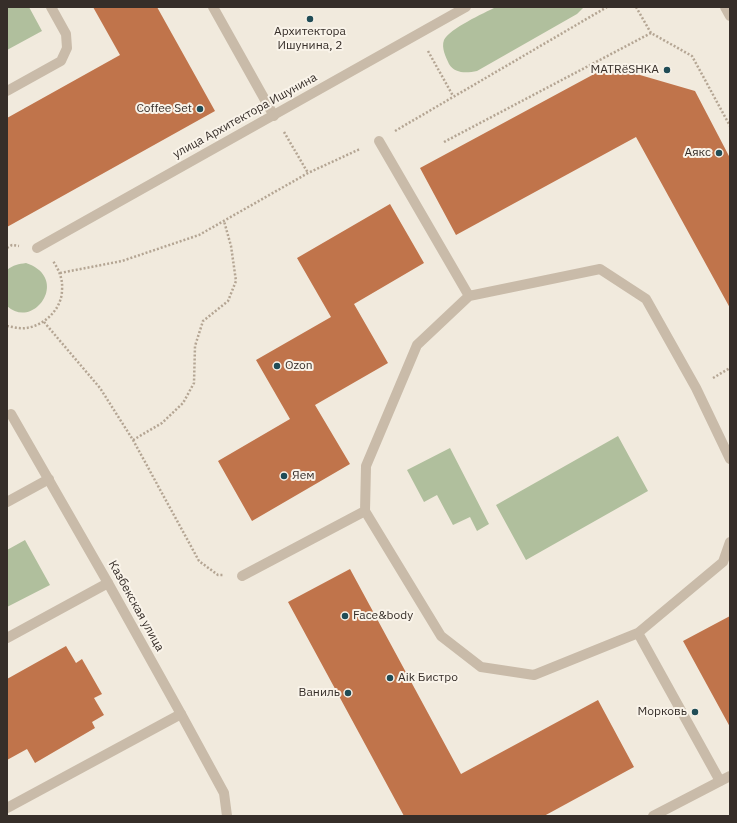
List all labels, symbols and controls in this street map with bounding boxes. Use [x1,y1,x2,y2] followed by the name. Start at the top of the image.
[305,14,315,24] marker: Архитектора Ишунина, 2
[274,25,346,53] place label: Архитектора Ишунина, 2
[590,63,659,77] place label: MATRёSHKA
[662,65,672,75] marker: MATRёSHKA
[170,70,320,162] street label: улица Архитектора Ишунина
[136,102,192,116] place label: Coffee Set
[195,104,205,114] marker: Coffee Set
[684,146,711,160] place label: Аякс
[714,148,724,158] marker: Аякс
[285,359,312,373] place label: Ozon
[272,361,282,371] marker: Ozon
[292,469,315,483] place label: Яем
[279,471,289,481] marker: Яем
[105,558,167,654] street label: Казбекская улица
[353,609,413,623] place label: Face&body
[340,611,350,621] marker: Face&body
[398,671,458,685] place label: Aik Бистро
[385,673,395,683] marker: Aik Бистро
[299,686,340,700] place label: Ваниль
[343,688,353,698] marker: Ваниль
[638,705,687,719] place label: Морковь
[690,707,700,717] marker: Морковь

